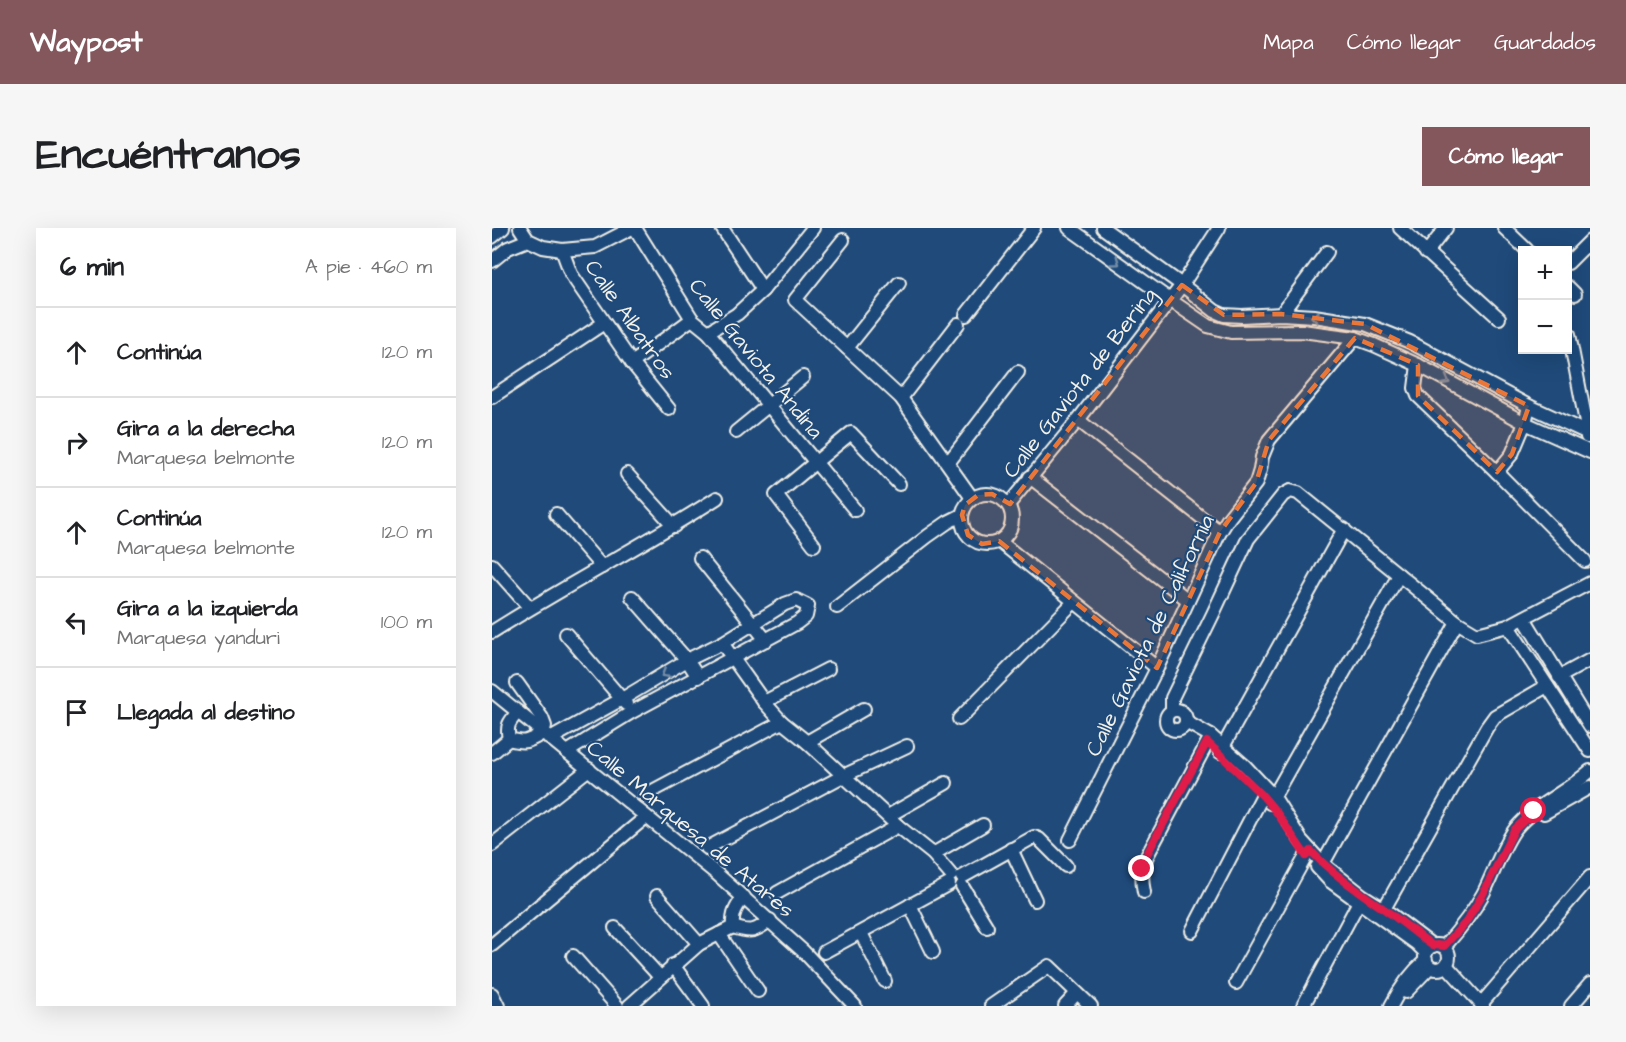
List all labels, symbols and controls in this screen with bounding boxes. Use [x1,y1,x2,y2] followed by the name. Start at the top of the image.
[30,23,143,62] text: Waypost
[1263,28,1314,57] text: Mapa
[1347,28,1461,57] text: Cómo llegar
[1494,28,1596,57] text: Guardados
[36,127,301,185] text: Encuéntranos
[1422,127,1590,186] button: Cómo llegar
[1518,246,1572,354] map controls
[1518,246,1572,300] button: +
[60,249,124,285] text: 6 min
[305,253,432,281] text: A pie · 460 m
[577,254,683,386] street label: Calle Albatros
[1110,255,1121,266] one-way arrow
[681,272,830,446] street label: Calle Gaviota Andina
[996,281,1165,485] street label: Calle Gaviota de Bering
[1518,300,1572,354] button: −
[1310,311,1320,323] one-way arrow
[60,336,93,369] icon: ahead
[117,337,202,368] text: Continúa
[382,338,432,366] text: 120 m
[1439,373,1450,385] one-way arrow
[117,413,294,444] text: Gira a la derecha
[60,426,93,459] icon: right
[382,428,432,456] text: 120 m
[117,444,295,472] text: Marquesa belmonte
[117,503,202,534] text: Continúa
[1078,510,1222,762] street label: Calle Gaviota de California
[60,516,93,549] icon: ahead
[382,518,432,546] text: 120 m
[117,534,295,562] text: Marquesa belmonte
[117,593,298,624] text: Gira a la izquierda
[60,606,93,639] icon: left
[381,608,432,636] text: 100 m
[117,624,280,652] text: Marquesa yanduri
[661,666,671,678] one-way arrow
[60,696,93,729] icon: arrive
[117,697,295,728] text: Llegada al destino
[579,733,801,925] street label: Calle Marquesa de Atares
[1520,797,1546,823] route start
[1128,855,1154,881] route end

